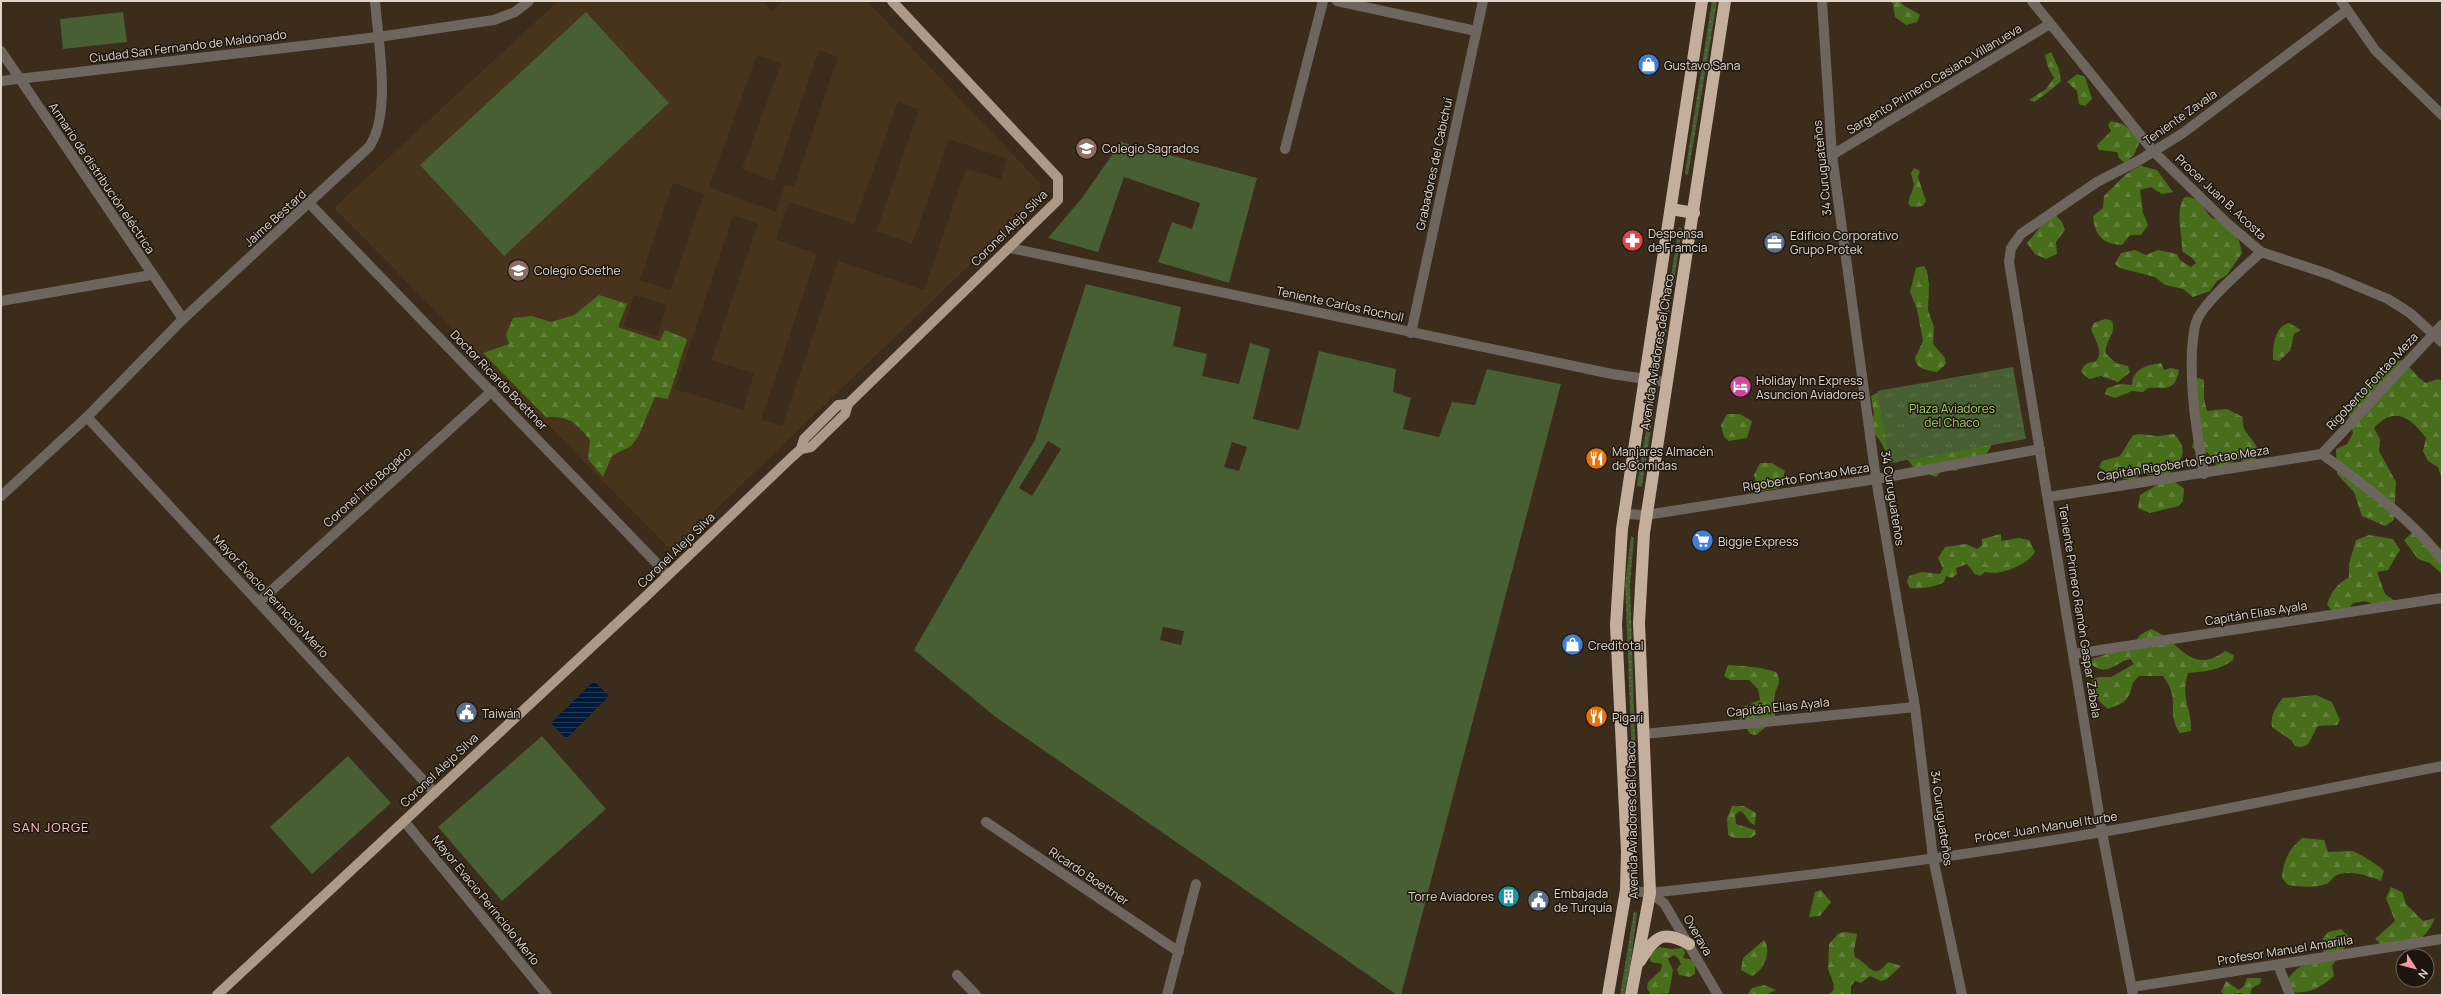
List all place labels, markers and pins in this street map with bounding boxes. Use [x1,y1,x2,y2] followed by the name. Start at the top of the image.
[1635,52,1661,78] shop icon: Gustavo Sana
[1664,57,1740,74] place label: Gustavo Sana
[1074,135,1100,161] school or university icon: Colegio Sagrados
[1102,140,1199,157] place label: Colegio Sagrados
[1648,225,1707,256] place label: Despensa de Framcia
[1619,227,1645,253] pharmacy icon: Despensa de Framcia
[1790,227,1898,258] place label: Edificio Corporativo Grupo Protek
[1761,229,1787,255] office icon: Edificio Corporativo Grupo Protek
[506,257,532,283] school or university icon: Colegio Goethe
[534,262,620,279] place label: Colegio Goethe
[1756,372,1864,403] place label: Holiday Inn Express Asuncion Aviadores
[1728,374,1754,400] hotel icon: Holiday Inn Express Asuncion Aviadores
[1612,443,1713,474] place label: Manjares Almacén de Comidas
[1584,445,1610,471] restaurant icon: Manjares Almacén de Comidas
[1690,528,1716,554] supermarket icon: Biggie Express
[1718,533,1799,550] place label: Biggie Express
[1560,632,1586,658] shop icon: Creditotal
[1588,637,1644,654] place label: Creditotal
[453,700,479,726] public building icon: Taiwán
[1584,704,1610,730] restaurant icon: Pigari
[482,705,520,722] place label: Taiwán
[1612,709,1643,726] place label: Pigari
[1496,883,1522,909] building icon: Torre Aviadores
[1554,885,1612,916] place label: Embajada de Turquía
[1526,887,1552,913] public building icon: Embajada de Turquía
[1408,888,1494,905] place label: Torre Aviadores

